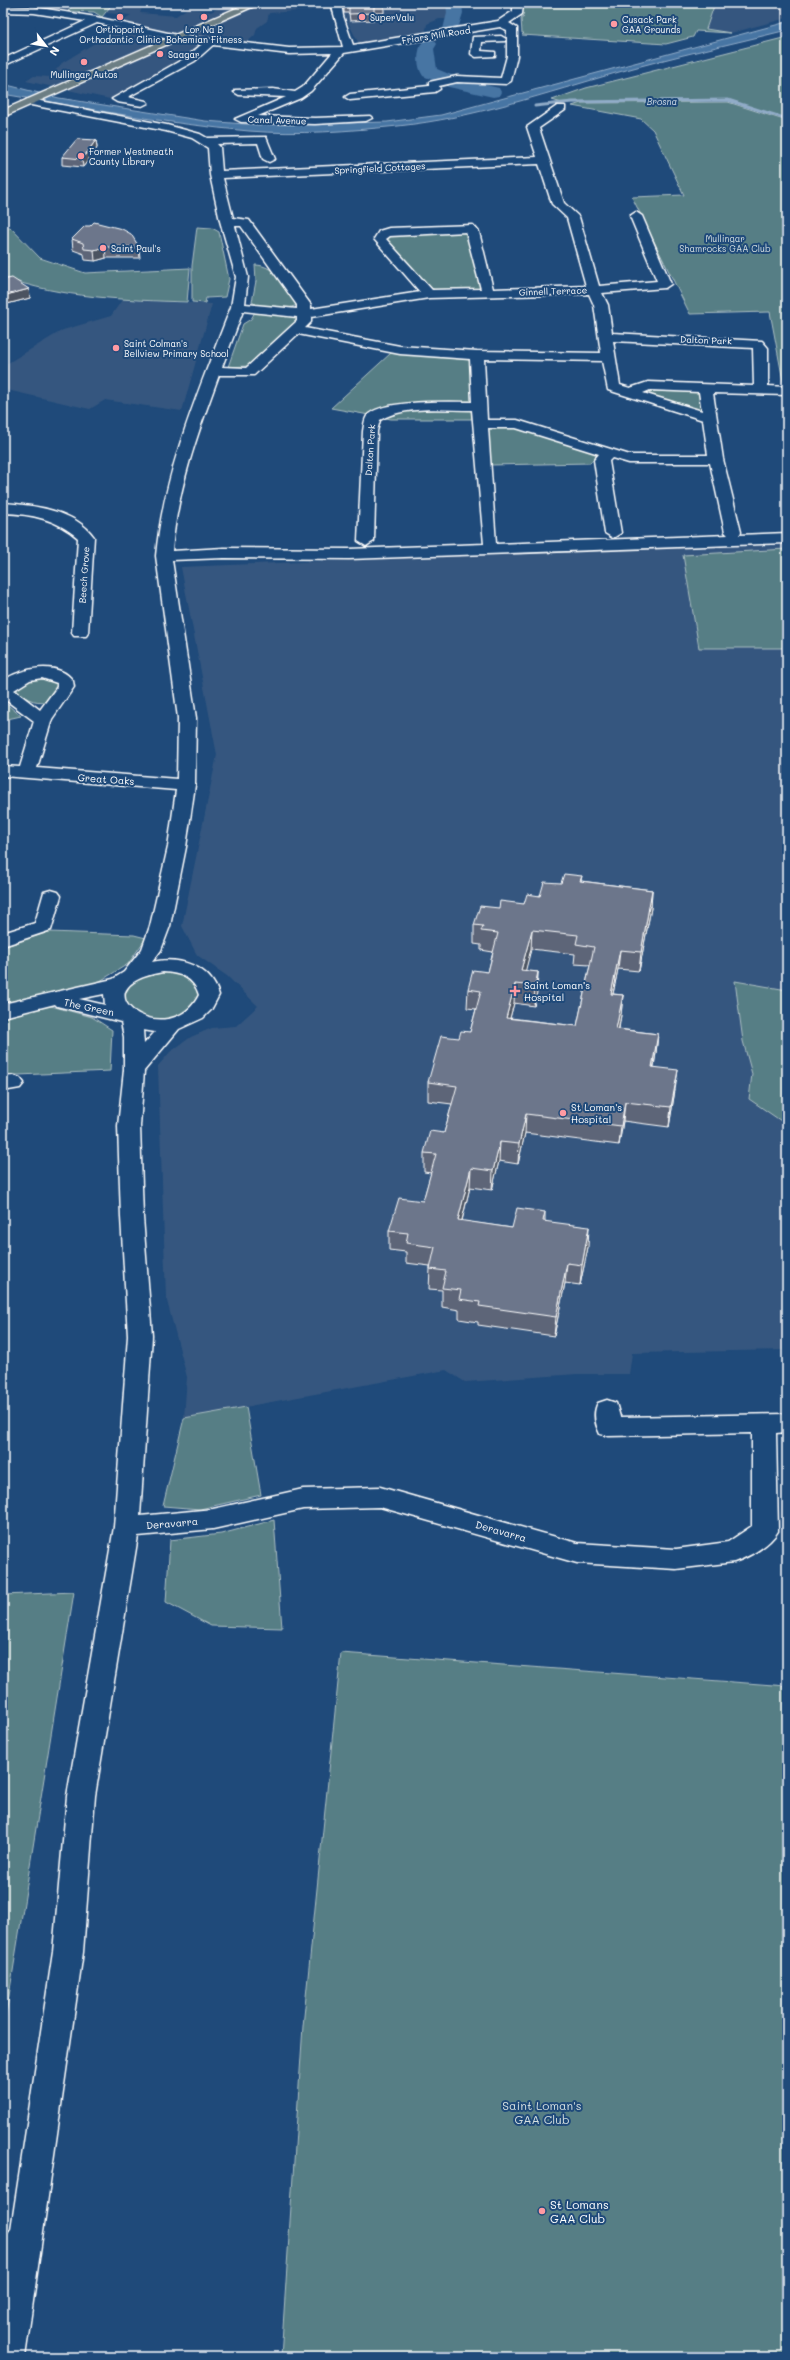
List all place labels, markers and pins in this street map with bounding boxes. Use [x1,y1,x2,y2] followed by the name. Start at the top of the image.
[115,12,125,22] marker: Orthopoint Orthodontic Clinic
[199,12,209,22] marker: Lor Na B Bohemian Fitness
[357,12,367,22] marker: SuperValu
[370,12,414,23] place label: SuperValu
[622,14,681,35] place label: Cusack Park GAA Grounds
[609,19,619,29] marker: Cusack Park GAA Grounds
[79,24,161,45] place label: Orthopoint Orthodontic Clinic
[166,24,242,45] place label: Lor Na B Bohemian Fitness
[155,49,165,59] marker: Saagar
[168,49,200,60] place label: Saagar
[79,57,89,67] marker: Mullingar Autos
[50,69,118,80] place label: Mullingar Autos
[89,146,173,167] place label: Former Westmeath County Library
[76,151,86,161] marker: Former Westmeath County Library
[98,243,108,253] marker: Saint Paul's
[111,243,161,254] place label: Saint Paul's
[124,338,229,359] place label: Saint Colman's Bellview Primary School
[111,343,121,353] marker: Saint Colman's Bellview Primary School
[524,978,590,1004] place label: Saint Loman's Hospital
[509,985,521,997] marker: Saint Loman's Hospital
[571,1100,622,1126] place label: St Loman's Hospital
[558,1108,568,1118] marker: St Loman's Hospital
[550,2196,609,2226] place label: St Lomans GAA Club
[537,2206,547,2216] marker: St Lomans GAA Club

